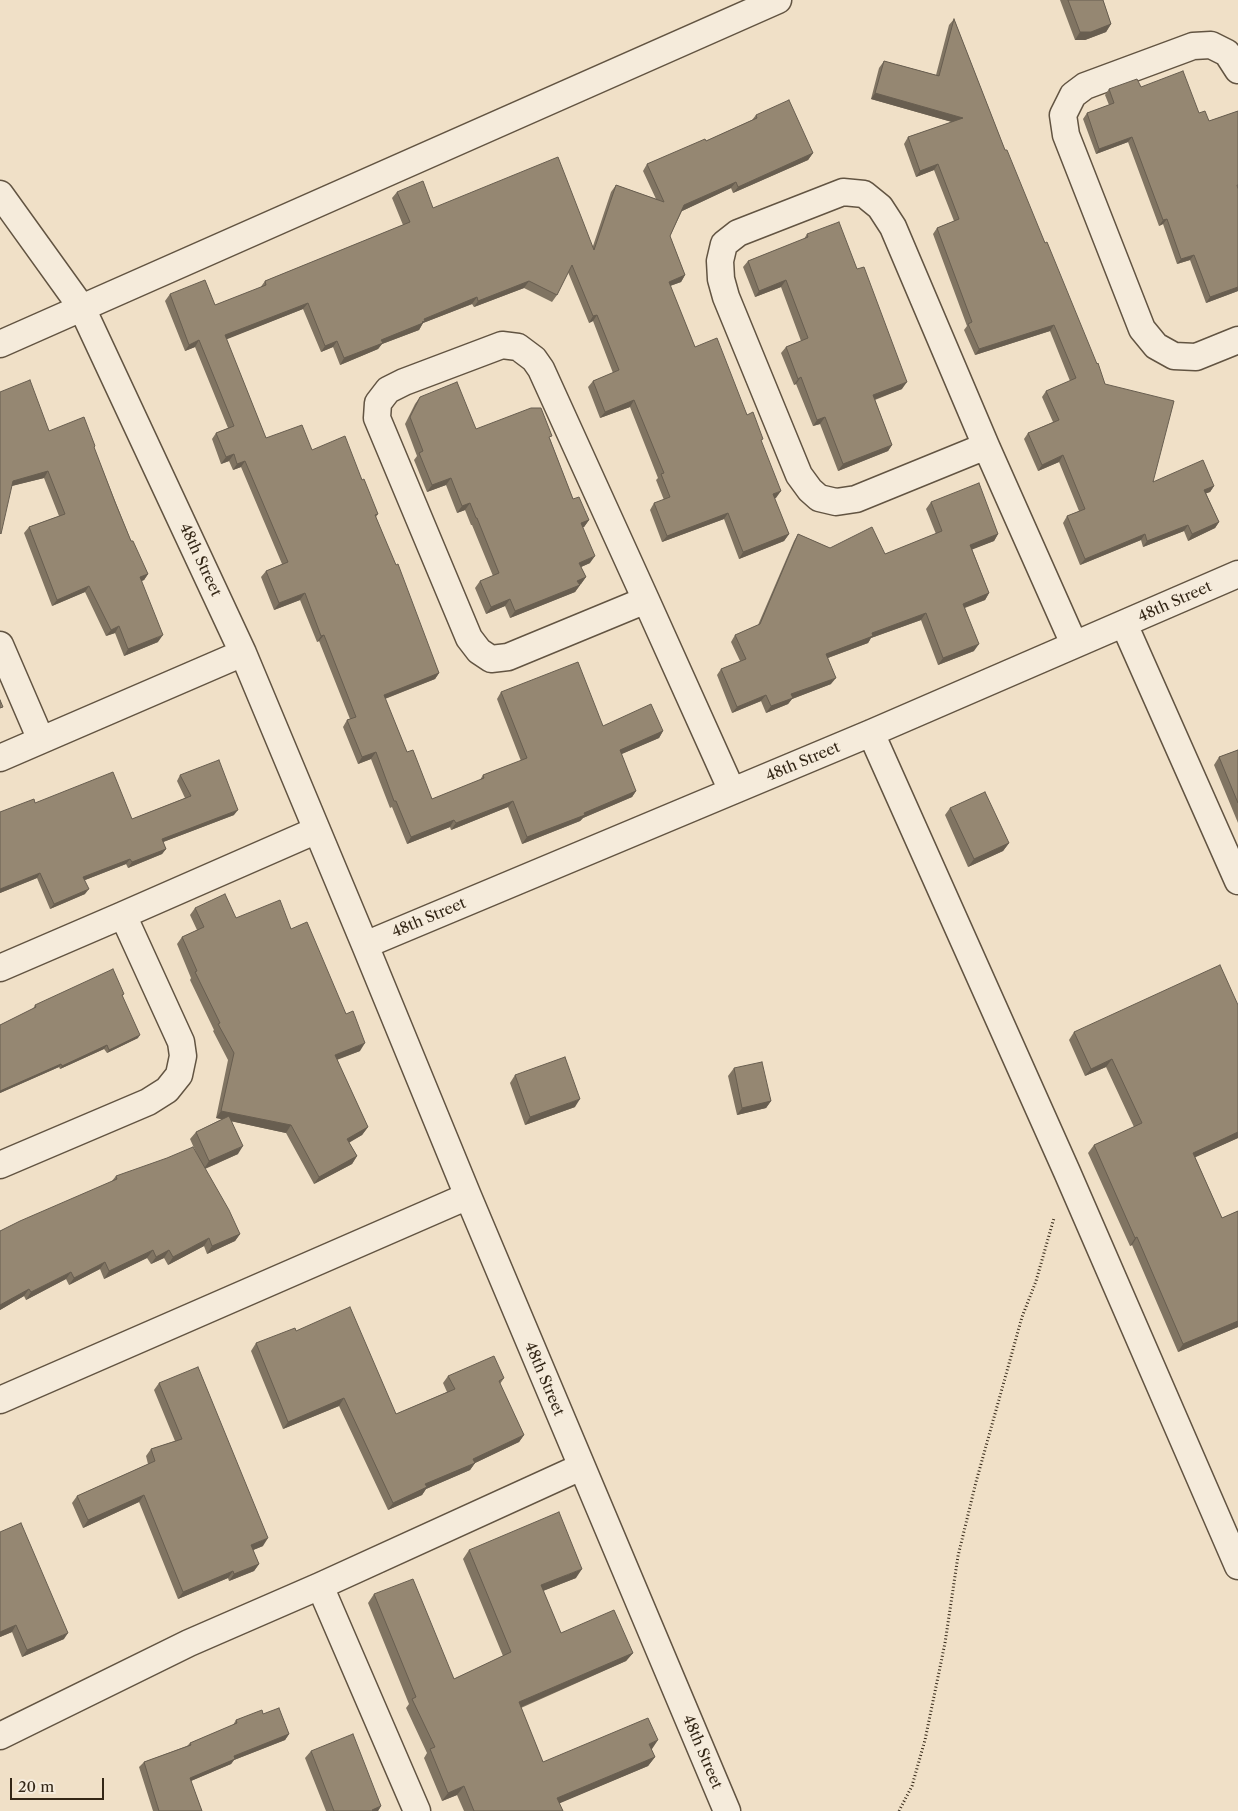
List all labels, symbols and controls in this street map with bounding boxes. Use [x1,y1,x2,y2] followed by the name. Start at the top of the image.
[175,521,225,599] street label: 48th Street
[1135,578,1215,626] street label: 48th Street
[763,738,843,786] street label: 48th Street
[389,894,469,942] street label: 48th Street
[520,1339,568,1419] street label: 48th Street
[678,1712,726,1792] street label: 48th Street
[12,1768,106,1800] scale bar
[18,1777,54,1796] text: 20 m

